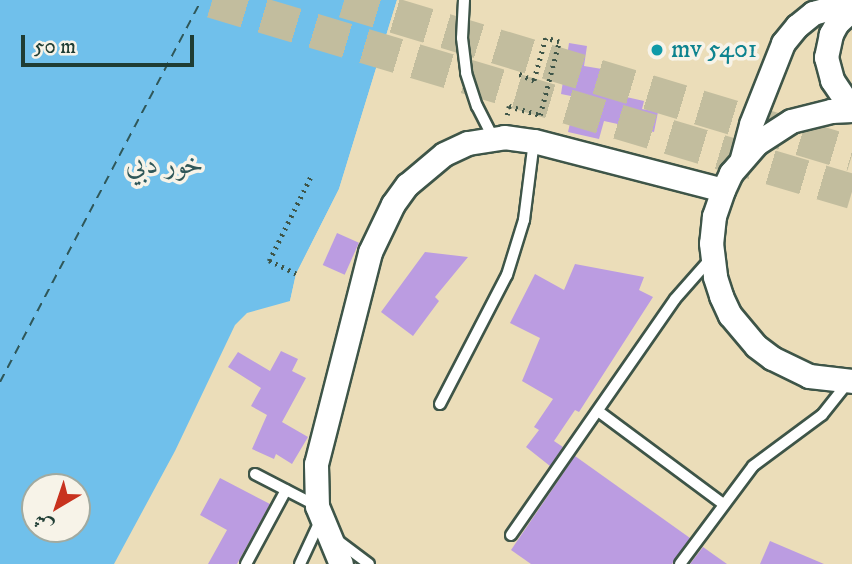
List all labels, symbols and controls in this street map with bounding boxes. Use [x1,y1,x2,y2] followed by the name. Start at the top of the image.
[24,21,198,65] scale bar
[34,34,76,60] text: 50 m
[671,34,757,66] place label: mv 5401
[649,42,665,58] marker: mv 5401
[126,148,204,182] water label: خور دبي
[21,473,91,543] north arrow
[29,508,58,538] text: ش

